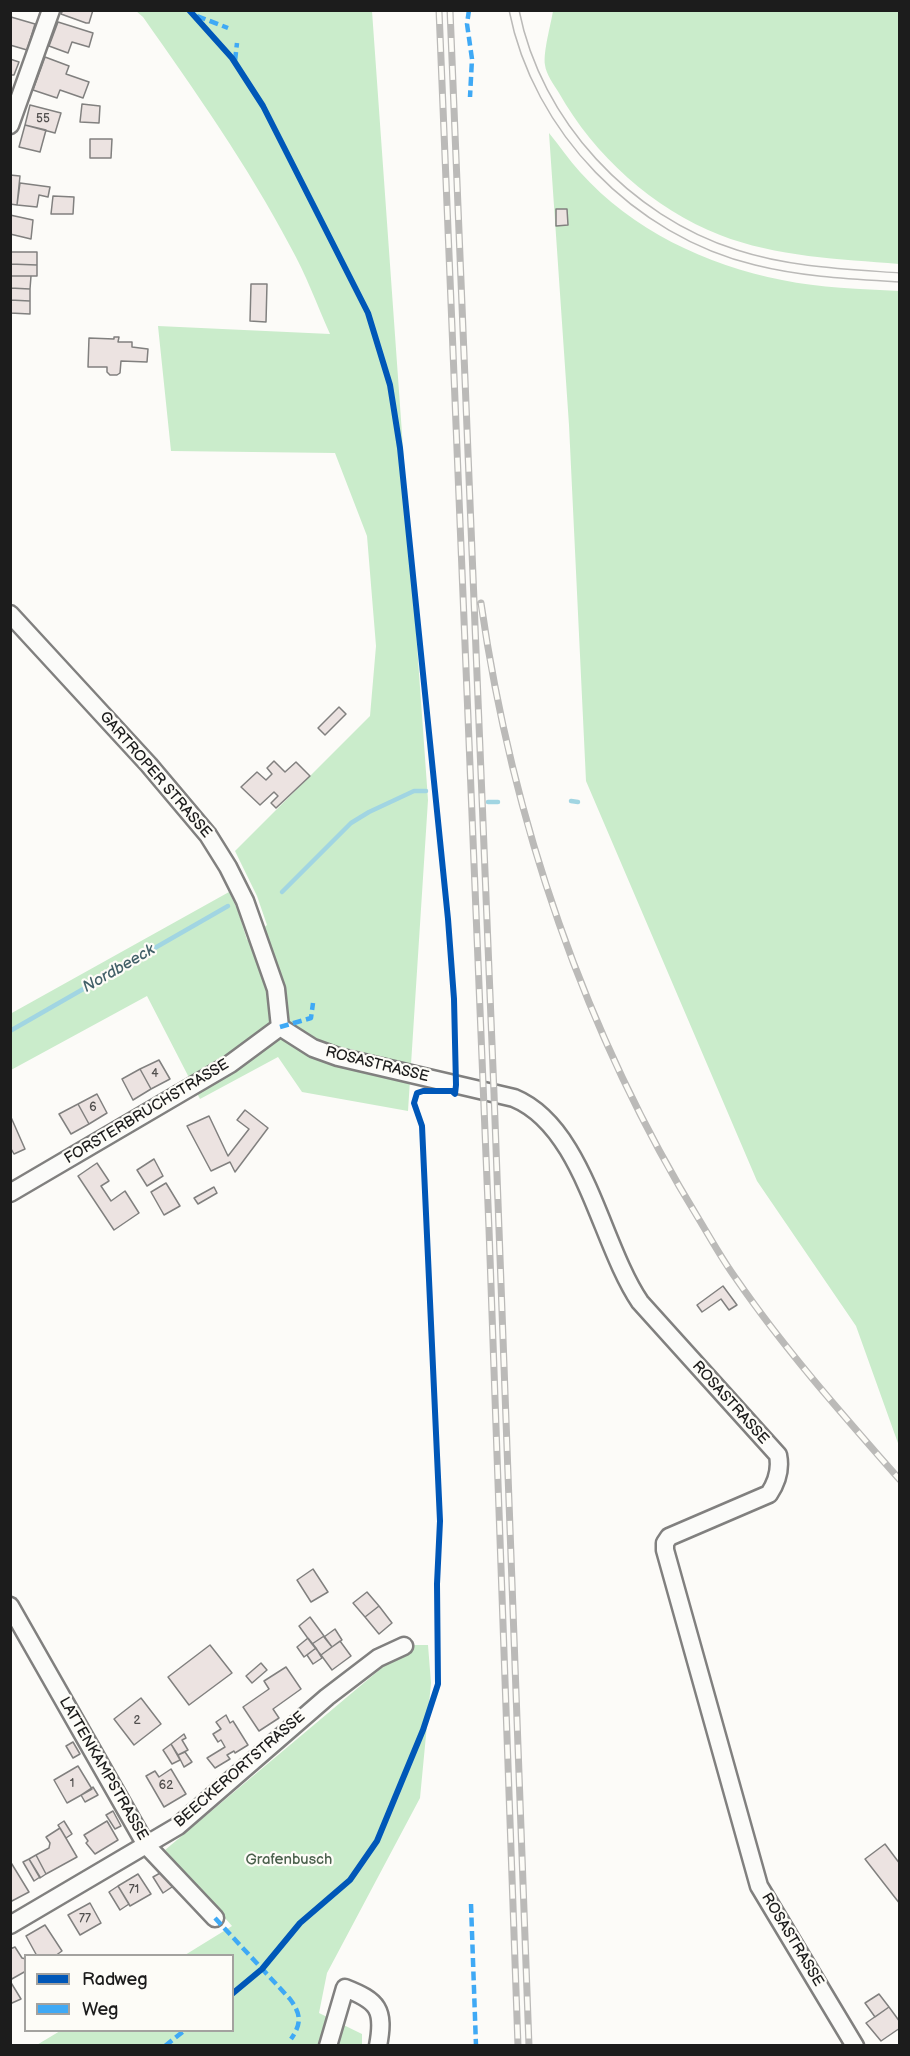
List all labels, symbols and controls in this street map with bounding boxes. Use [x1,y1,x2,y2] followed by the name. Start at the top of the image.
[36,112,50,126] house number: 55
[95,708,215,842] street label: GARTROPER STRASSE
[80,941,158,997] water label: Nordbeeck
[323,1043,431,1087] street label: ROSASTRASSE
[62,1056,232,1168] street label: FORSTERBRUCHSTRASSE
[151,1067,159,1081] house number: 4
[89,1101,97,1115] house number: 6
[688,1358,772,1448] street label: ROSASTRASSE
[55,1694,151,1844] street label: LATTENKAMPSTRASSE
[171,1708,309,1832] street label: BEECKERORTSTRASSE
[133,1714,141,1728] house number: 2
[70,1777,74,1791] house number: 1
[159,1779,173,1793] house number: 62
[246,1851,332,1869] park label: Grafenbusch
[129,1883,139,1897] house number: 71
[757,1890,827,1990] street label: ROSASTRASSE
[79,1912,91,1926] house number: 77
[24,1954,234,2032] legend
[82,1969,148,1990] text: Radweg
[82,1999,118,2020] text: Weg

